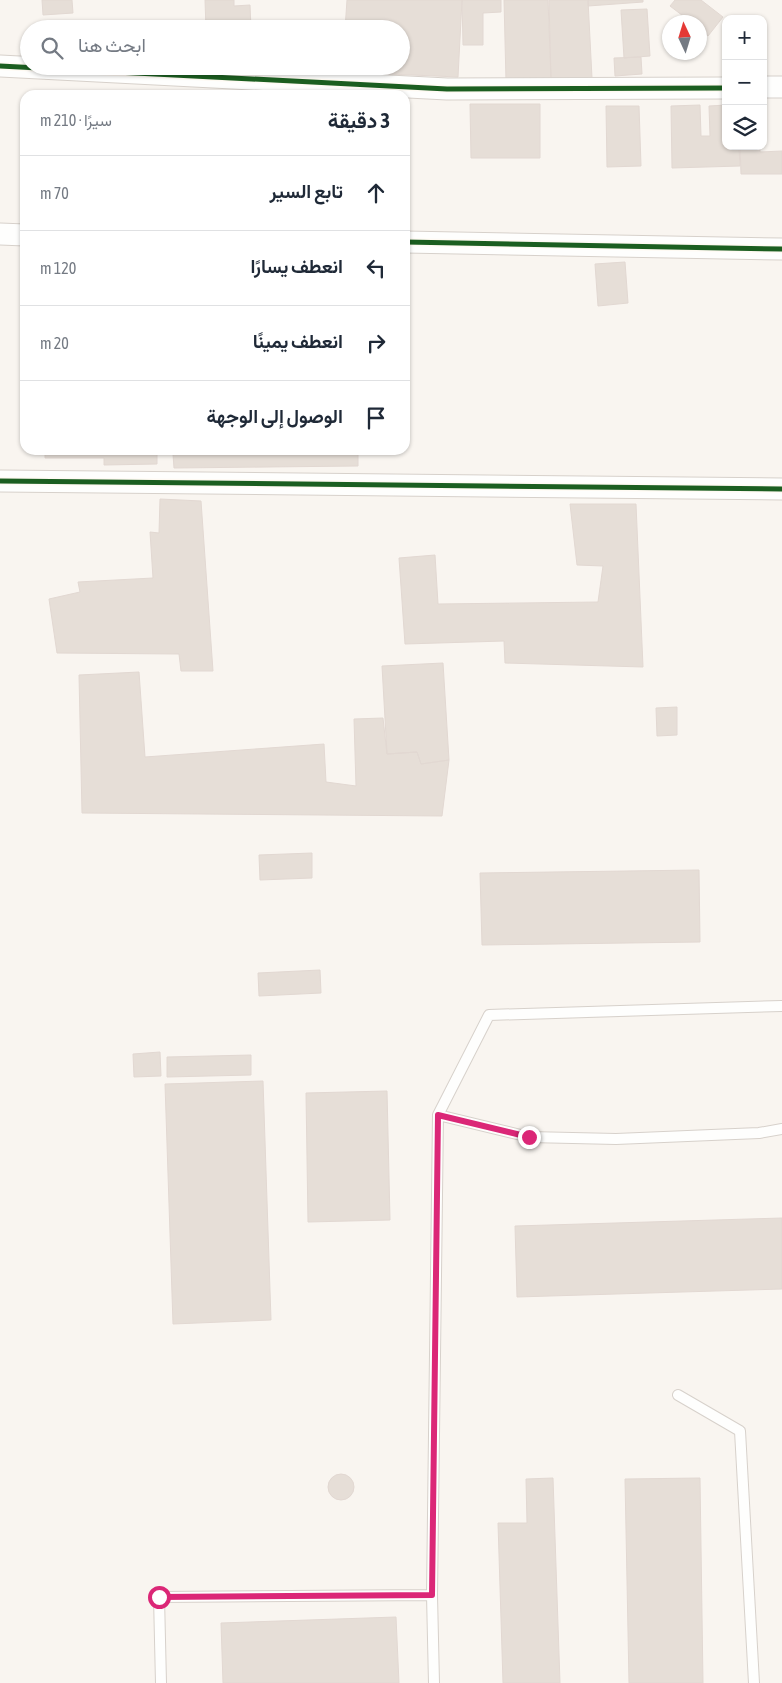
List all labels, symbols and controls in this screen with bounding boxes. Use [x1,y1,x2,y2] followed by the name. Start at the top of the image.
[662,15,707,60] north arrow
[722,15,767,150] map controls
[722,15,767,60] button: +
[20,20,410,75] search box
[38,34,66,62] icon: search
[78,34,146,56] text: ابحث هنا
[722,60,767,105] button: −
[722,105,767,150] button: layers
[328,108,390,132] text: 3 دقيقة
[40,111,112,129] text: سيرًا · 210 m
[362,179,390,207] icon: ahead
[270,180,343,202] text: تابع السير
[40,184,69,202] text: 70 m
[362,254,390,282] icon: left
[250,255,343,277] text: انعطف يسارًا
[40,259,76,277] text: 120 m
[362,329,390,357] icon: right
[253,330,343,352] text: انعطف يمينًا
[40,334,69,352] text: 20 m
[362,404,390,432] icon: arrive
[206,405,343,427] text: الوصول إلى الوجهة
[518,1126,541,1149] route end
[148,1586,171,1609] route start

